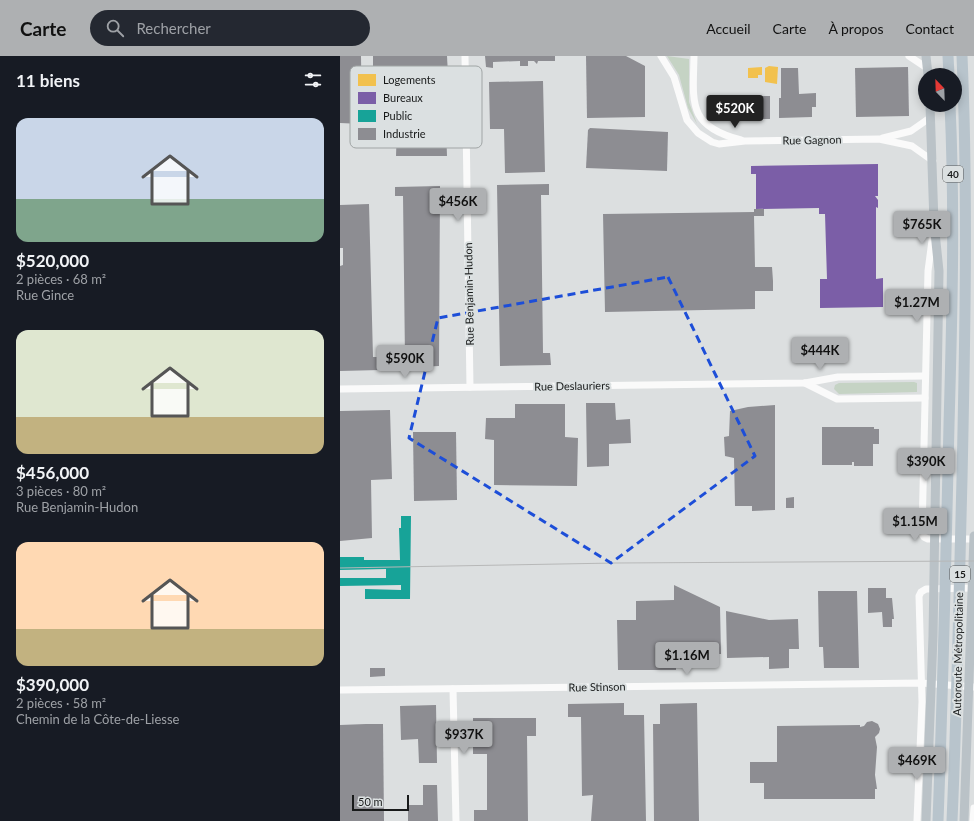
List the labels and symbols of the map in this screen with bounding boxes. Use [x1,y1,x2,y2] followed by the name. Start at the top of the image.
[350,66,482,148] legend
[918,68,962,112] north arrow
[383,73,436,86] text: Logements
[383,91,423,104] text: Bureaux
[707,95,763,129] pin: $520K
[383,109,412,122] text: Public
[383,127,426,140] text: Industrie
[782,132,842,147] street label: Rue Gagnon
[943,166,963,182] road number: 40
[430,188,486,222] pin: $456K
[894,211,950,245] pin: $765K
[461,242,476,346] street label: Rue Benjamin-Hudon
[884,289,950,323] pin: $1.27M
[792,337,848,371] pin: $444K
[377,345,433,379] pin: $590K
[534,378,610,393] street label: Rue Deslauriers
[898,448,954,482] pin: $390K
[882,508,948,542] pin: $1.15M
[950,566,970,582] road number: 15
[950,592,965,716] street label: Autoroute Métropolitaine
[654,642,720,676] pin: $1.16M
[568,680,626,693] street label: Rue Stinson
[436,721,492,755] pin: $937K
[889,747,945,781] pin: $469K
[352,793,409,812] scale bar

